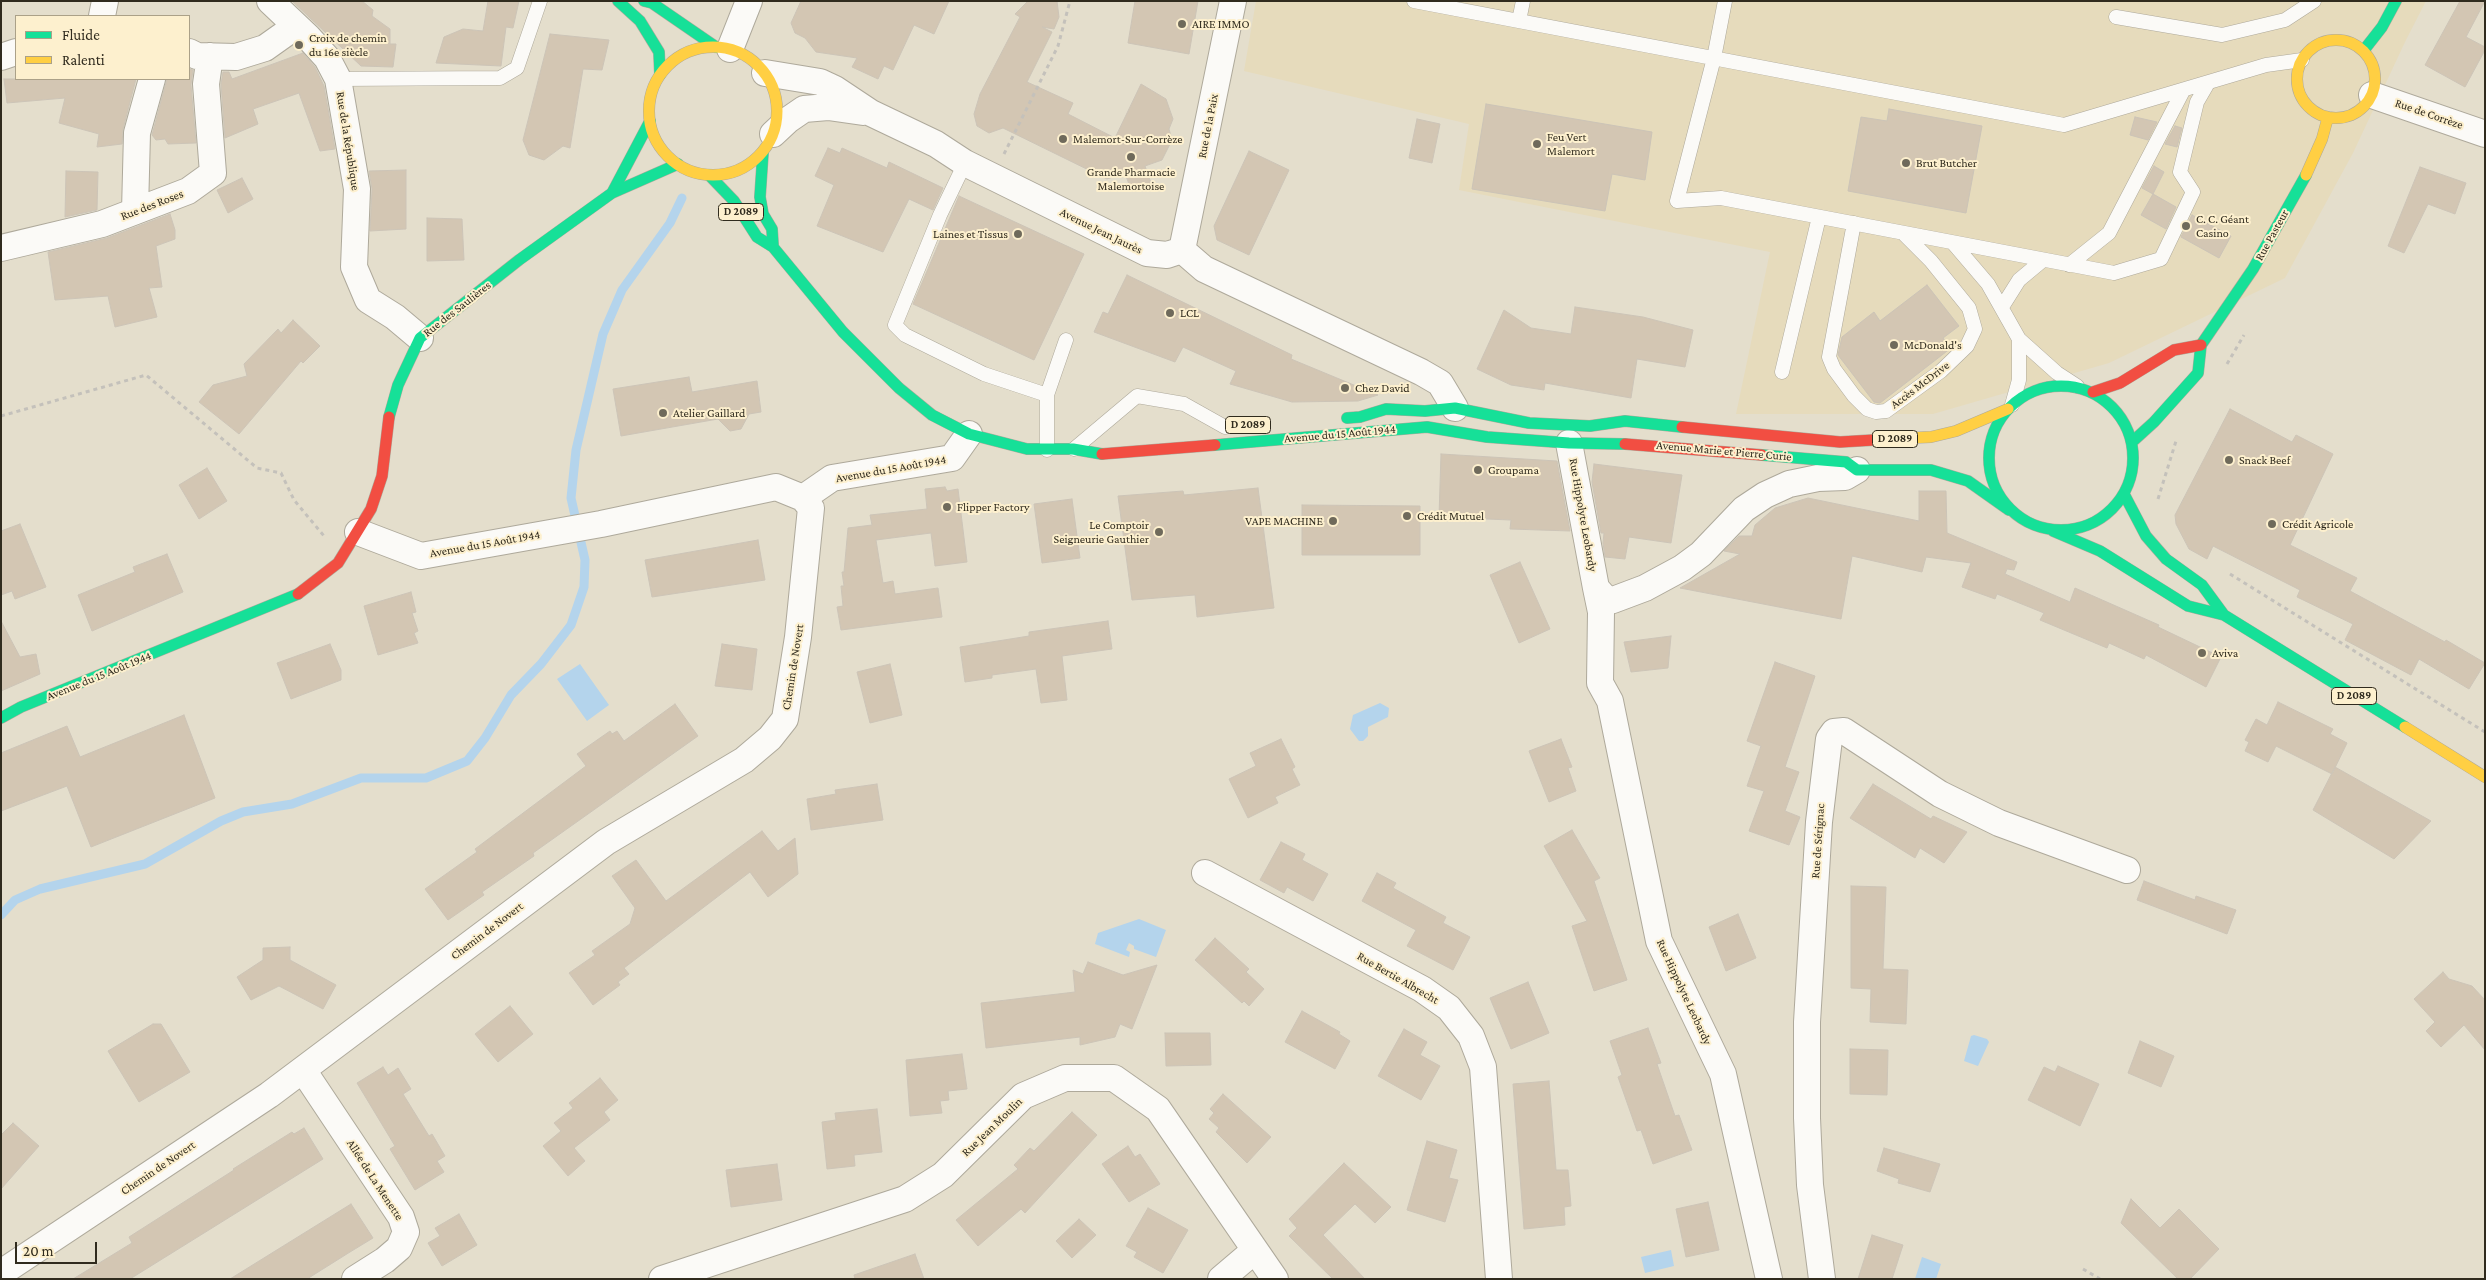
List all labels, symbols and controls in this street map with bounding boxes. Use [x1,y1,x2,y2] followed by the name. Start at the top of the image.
[15,15,190,80] legend
[1192,17,1249,31] place label: AIRE IMMO
[1176,18,1188,30] marker: AIRE IMMO
[62,27,100,43] text: Fluide
[309,31,387,59] place label: Croix de chemin du 16e siècle
[293,39,305,51] marker: Croix de chemin du 16e siècle
[62,52,105,68] text: Ralenti
[333,91,363,191] street label: Rue de la République
[1195,93,1221,159] street label: Rue de la Paix
[2393,96,2465,132] street label: Rue de Corrèze
[1547,130,1595,158] place label: Feu Vert Malemort
[1073,132,1183,146] place label: Malemort-Sur-Corrèze
[1057,133,1069,145] marker: Malemort-Sur-Corrèze
[1531,138,1543,150] marker: Feu Vert Malemort
[1125,151,1137,163] marker: Grande Pharmacie Malemortoise
[1916,156,1977,170] place label: Brut Butcher
[1900,157,1912,169] marker: Brut Butcher
[1087,165,1175,193] place label: Grande Pharmacie Malemortoise
[119,186,185,224] street label: Rue des Roses
[718,203,764,220] road number: D 2089
[1057,205,1145,257] street label: Avenue Jean Jaurès
[2252,207,2292,263] street label: Rue Pasteur
[2196,212,2249,240] place label: C. C. Géant Casino
[2180,220,2192,232] marker: C. C. Géant Casino
[933,227,1008,241] place label: Laines et Tissus
[1012,228,1024,240] marker: Laines et Tissus
[420,278,494,340] street label: Rue des Saulières
[1180,306,1199,320] place label: LCL
[1164,307,1176,319] marker: LCL
[1904,338,1962,352] place label: McDonald's
[1888,339,1900,351] marker: McDonald's
[1888,358,1952,412] street label: Accès McDrive
[1355,381,1410,395] place label: Chez David
[1339,382,1351,394] marker: Chez David
[673,406,745,420] place label: Atelier Gaillard
[657,407,669,419] marker: Atelier Gaillard
[1226,416,1270,434] road number: D 2089
[1284,422,1396,446] street label: Avenue du 15 Août 1944
[1872,430,1918,448] road number: D 2089
[1656,438,1792,464] street label: Avenue Marie et Pierre Curie
[835,452,947,486] street label: Avenue du 15 Août 1944
[2239,453,2290,467] place label: Snack Beef
[2223,454,2235,466] marker: Snack Beef
[1566,457,1600,573] street label: Rue Hippolyte Leobardy
[1488,463,1539,477] place label: Groupama
[1472,464,1484,476] marker: Groupama
[957,500,1029,514] place label: Flipper Factory
[941,501,953,513] marker: Flipper Factory
[1417,509,1484,523] place label: Crédit Mutuel
[1401,510,1413,522] marker: Crédit Mutuel
[1245,514,1323,528] place label: VAPE MACHINE
[1327,515,1339,527] marker: VAPE MACHINE
[2282,517,2353,531] place label: Crédit Agricole
[1054,518,1149,546] place label: Le Comptoir Seigneurie Gauthier
[2266,518,2278,530] marker: Crédit Agricole
[1153,526,1165,538] marker: Le Comptoir Seigneurie Gauthier
[429,527,541,561] street label: Avenue du 15 Août 1944
[779,623,807,711] street label: Chemin de Novert
[2212,646,2238,660] place label: Aviva
[2196,647,2208,659] marker: Aviva
[44,648,154,704] street label: Avenue du 15 Août 1944
[2332,688,2376,704] road number: D 2089
[1808,803,1828,879] street label: Rue de Sérignac
[448,899,526,963] street label: Chemin de Novert
[1653,937,1715,1047] street label: Rue Hippolyte Leobardy
[1355,949,1441,1007] street label: Rue Bertie Albrecht
[959,1095,1025,1159] street label: Rue Jean Moulin
[343,1137,407,1223] street label: Allée de La Menette
[118,1138,198,1198] street label: Chemin de Novert
[18,1232,100,1264] scale bar
[23,1243,54,1259] text: 20 m

